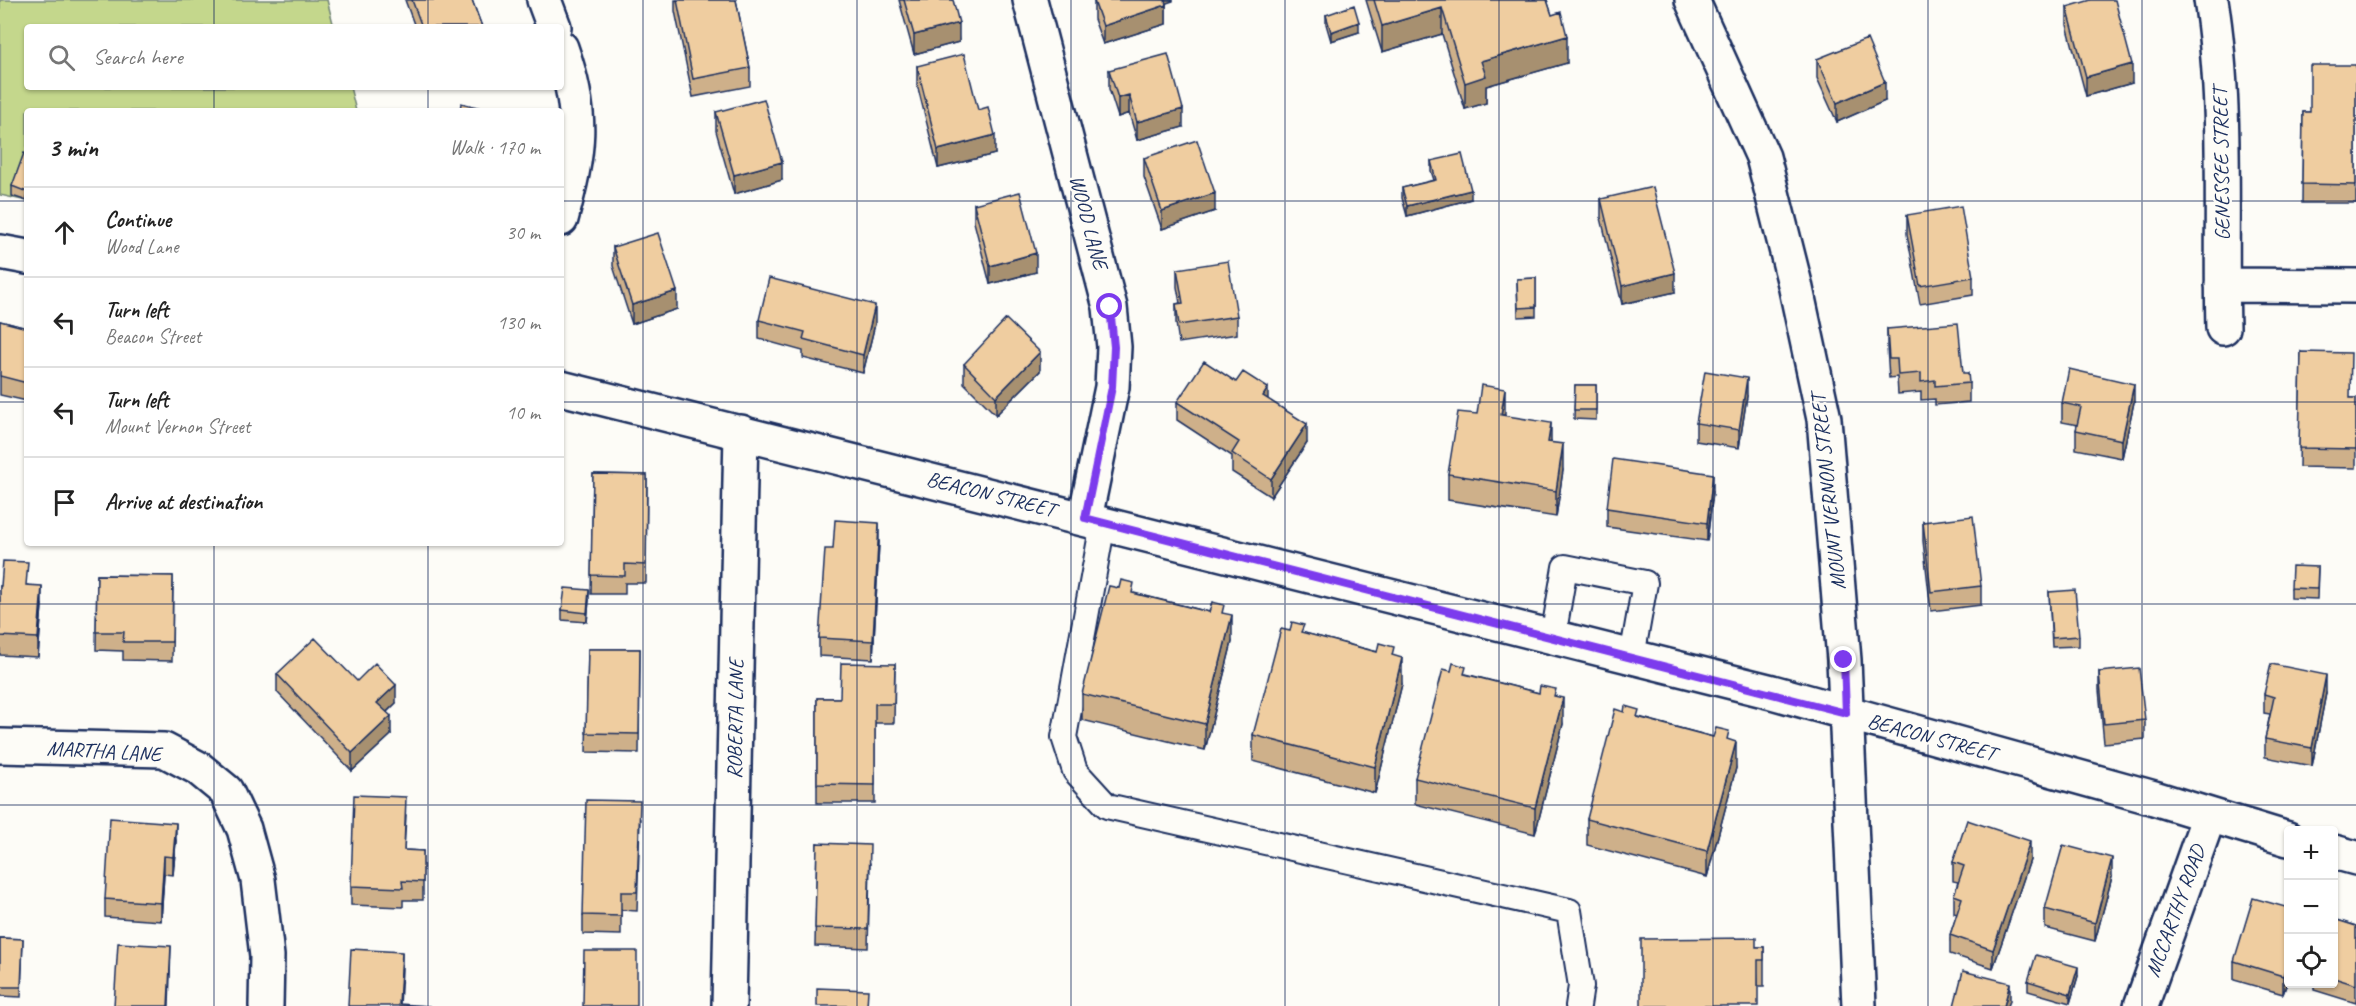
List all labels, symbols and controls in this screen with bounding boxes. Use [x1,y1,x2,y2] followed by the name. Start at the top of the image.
[24,24,564,90] search box
[45,41,78,74] icon: search
[93,43,183,71] text: Search here
[2207,82,2235,241] street label: GENESSEE STREET
[48,131,98,164] text: 3 min
[450,135,540,160] text: Walk · 170 m
[1064,172,1115,275] street label: WOOD LANE
[105,206,171,234] text: Continue
[48,216,81,249] icon: ahead
[506,220,540,245] text: 30 m
[105,234,178,259] text: Wood Lane
[1096,293,1122,319] route start
[105,296,169,324] text: Turn left
[48,306,81,339] icon: left
[497,310,540,335] text: 130 m
[105,324,201,349] text: Beacon Street
[105,386,169,414] text: Turn left
[1804,388,1851,591] street label: MOUNT VERNON STREET
[48,396,81,429] icon: left
[506,400,540,425] text: 10 m
[105,414,250,439] text: Mount Vernon Street
[924,465,1062,524] street label: BEACON STREET
[48,486,81,519] icon: arrive
[105,488,262,516] text: Arrive at destination
[1830,646,1856,672] route end
[721,656,749,779] street label: ROBERTA LANE
[1865,707,2003,768] street label: BEACON STREET
[46,735,165,767] street label: MARTHA LANE
[2284,826,2338,988] map controls
[2284,826,2338,880] button: +
[2139,840,2211,980] street label: MCCARTHY ROAD
[2284,880,2338,934] button: −
[2284,934,2338,988] button: locate

